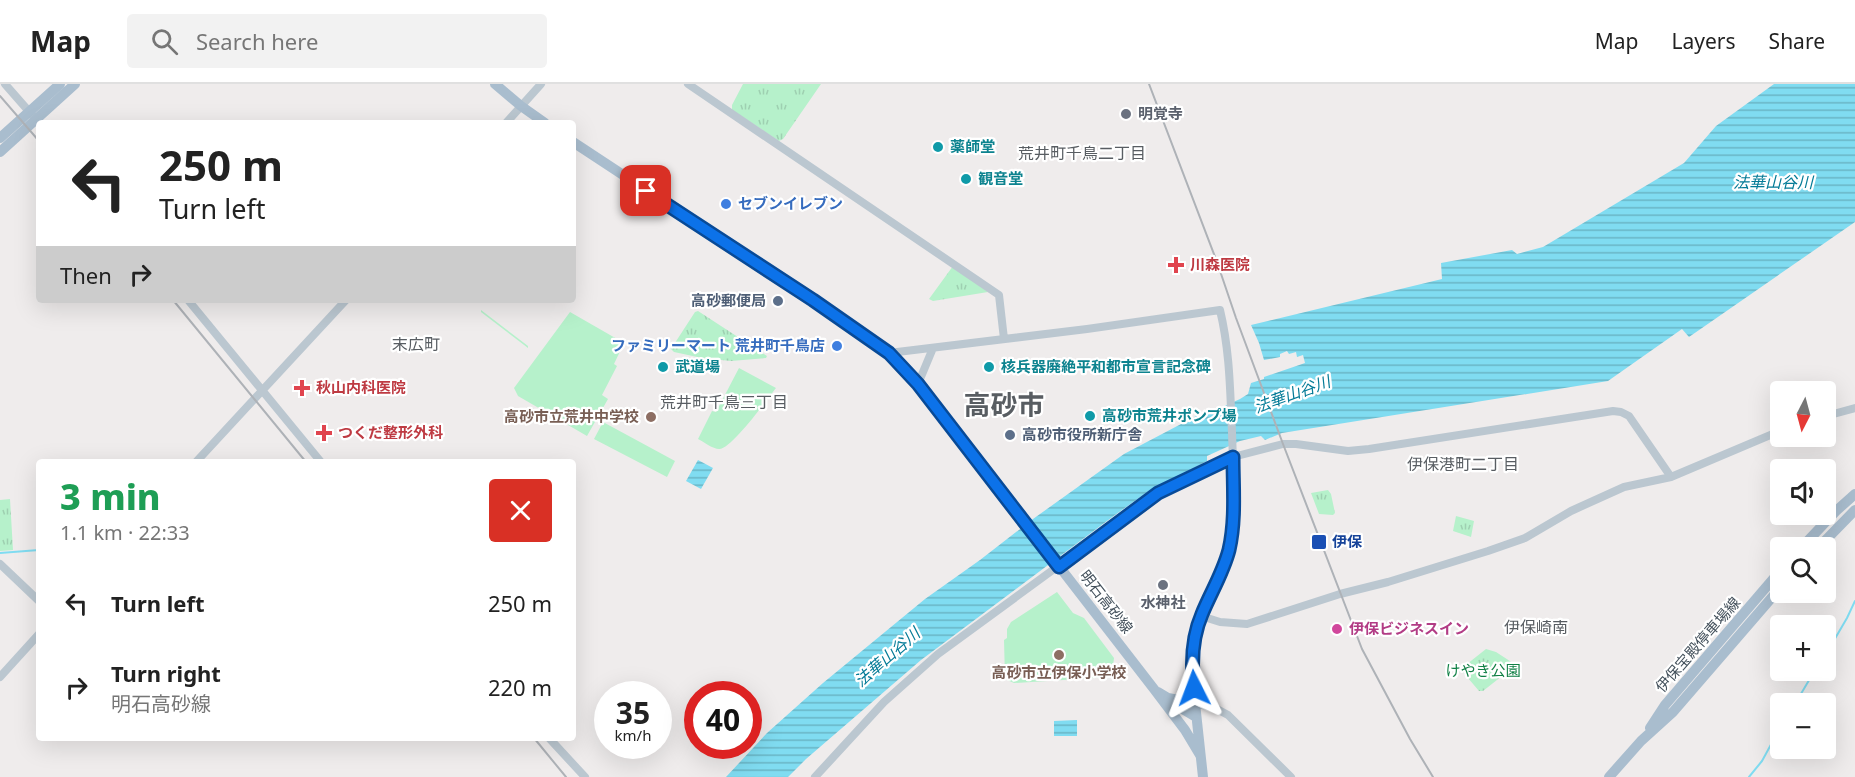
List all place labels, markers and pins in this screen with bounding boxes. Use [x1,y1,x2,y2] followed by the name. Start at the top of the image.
[1138,103,1183,123] place label: 明覚寺
[1119,107,1133,121] marker: 明覚寺
[950,136,995,156] place label: 薬師堂
[931,140,945,154] marker: 薬師堂
[620,165,671,216] pin
[978,168,1023,188] place label: 観音堂
[959,172,973,186] marker: 観音堂
[738,193,843,213] place label: セブンイレブン
[719,197,733,211] marker: セブンイレブン
[1190,254,1250,274] place label: 川森医院
[1167,256,1185,274] marker: 川森医院
[691,290,766,310] place label: 高砂郵便局
[771,294,785,308] marker: 高砂郵便局
[611,335,825,355] place label: ファミリーマート 荒井町千鳥店
[830,339,844,353] marker: ファミリーマート 荒井町千鳥店
[675,356,720,376] place label: 武道場
[1001,356,1211,376] place label: 核兵器廃絶平和都市宣言記念碑
[656,360,670,374] marker: 武道場
[982,360,996,374] marker: 核兵器廃絶平和都市宣言記念碑
[316,377,406,397] place label: 秋山内科医院
[293,379,311,397] marker: 秋山内科医院
[1102,405,1237,425] place label: 高砂市荒井ポンプ場
[504,406,639,426] place label: 高砂市立荒井中学校
[1083,409,1097,423] marker: 高砂市荒井ポンプ場
[644,410,658,424] marker: 高砂市立荒井中学校
[338,422,443,442] place label: つくだ整形外科
[315,424,333,442] marker: つくだ整形外科
[1022,424,1143,444] place label: 高砂市役所新庁舎
[1003,428,1017,442] marker: 高砂市役所新庁舎
[1332,531,1363,551] place label: 伊保
[1310,533,1328,551] marker: 伊保
[1156,578,1170,592] marker: 水神社
[1140,592,1186,612] place label: 水神社
[1349,618,1469,638] place label: 伊保ビジネスイン
[1330,622,1344,636] marker: 伊保ビジネスイン
[1052,648,1066,662] marker: 高砂市立伊保小学校
[991,662,1127,682] place label: 高砂市立伊保小学校

